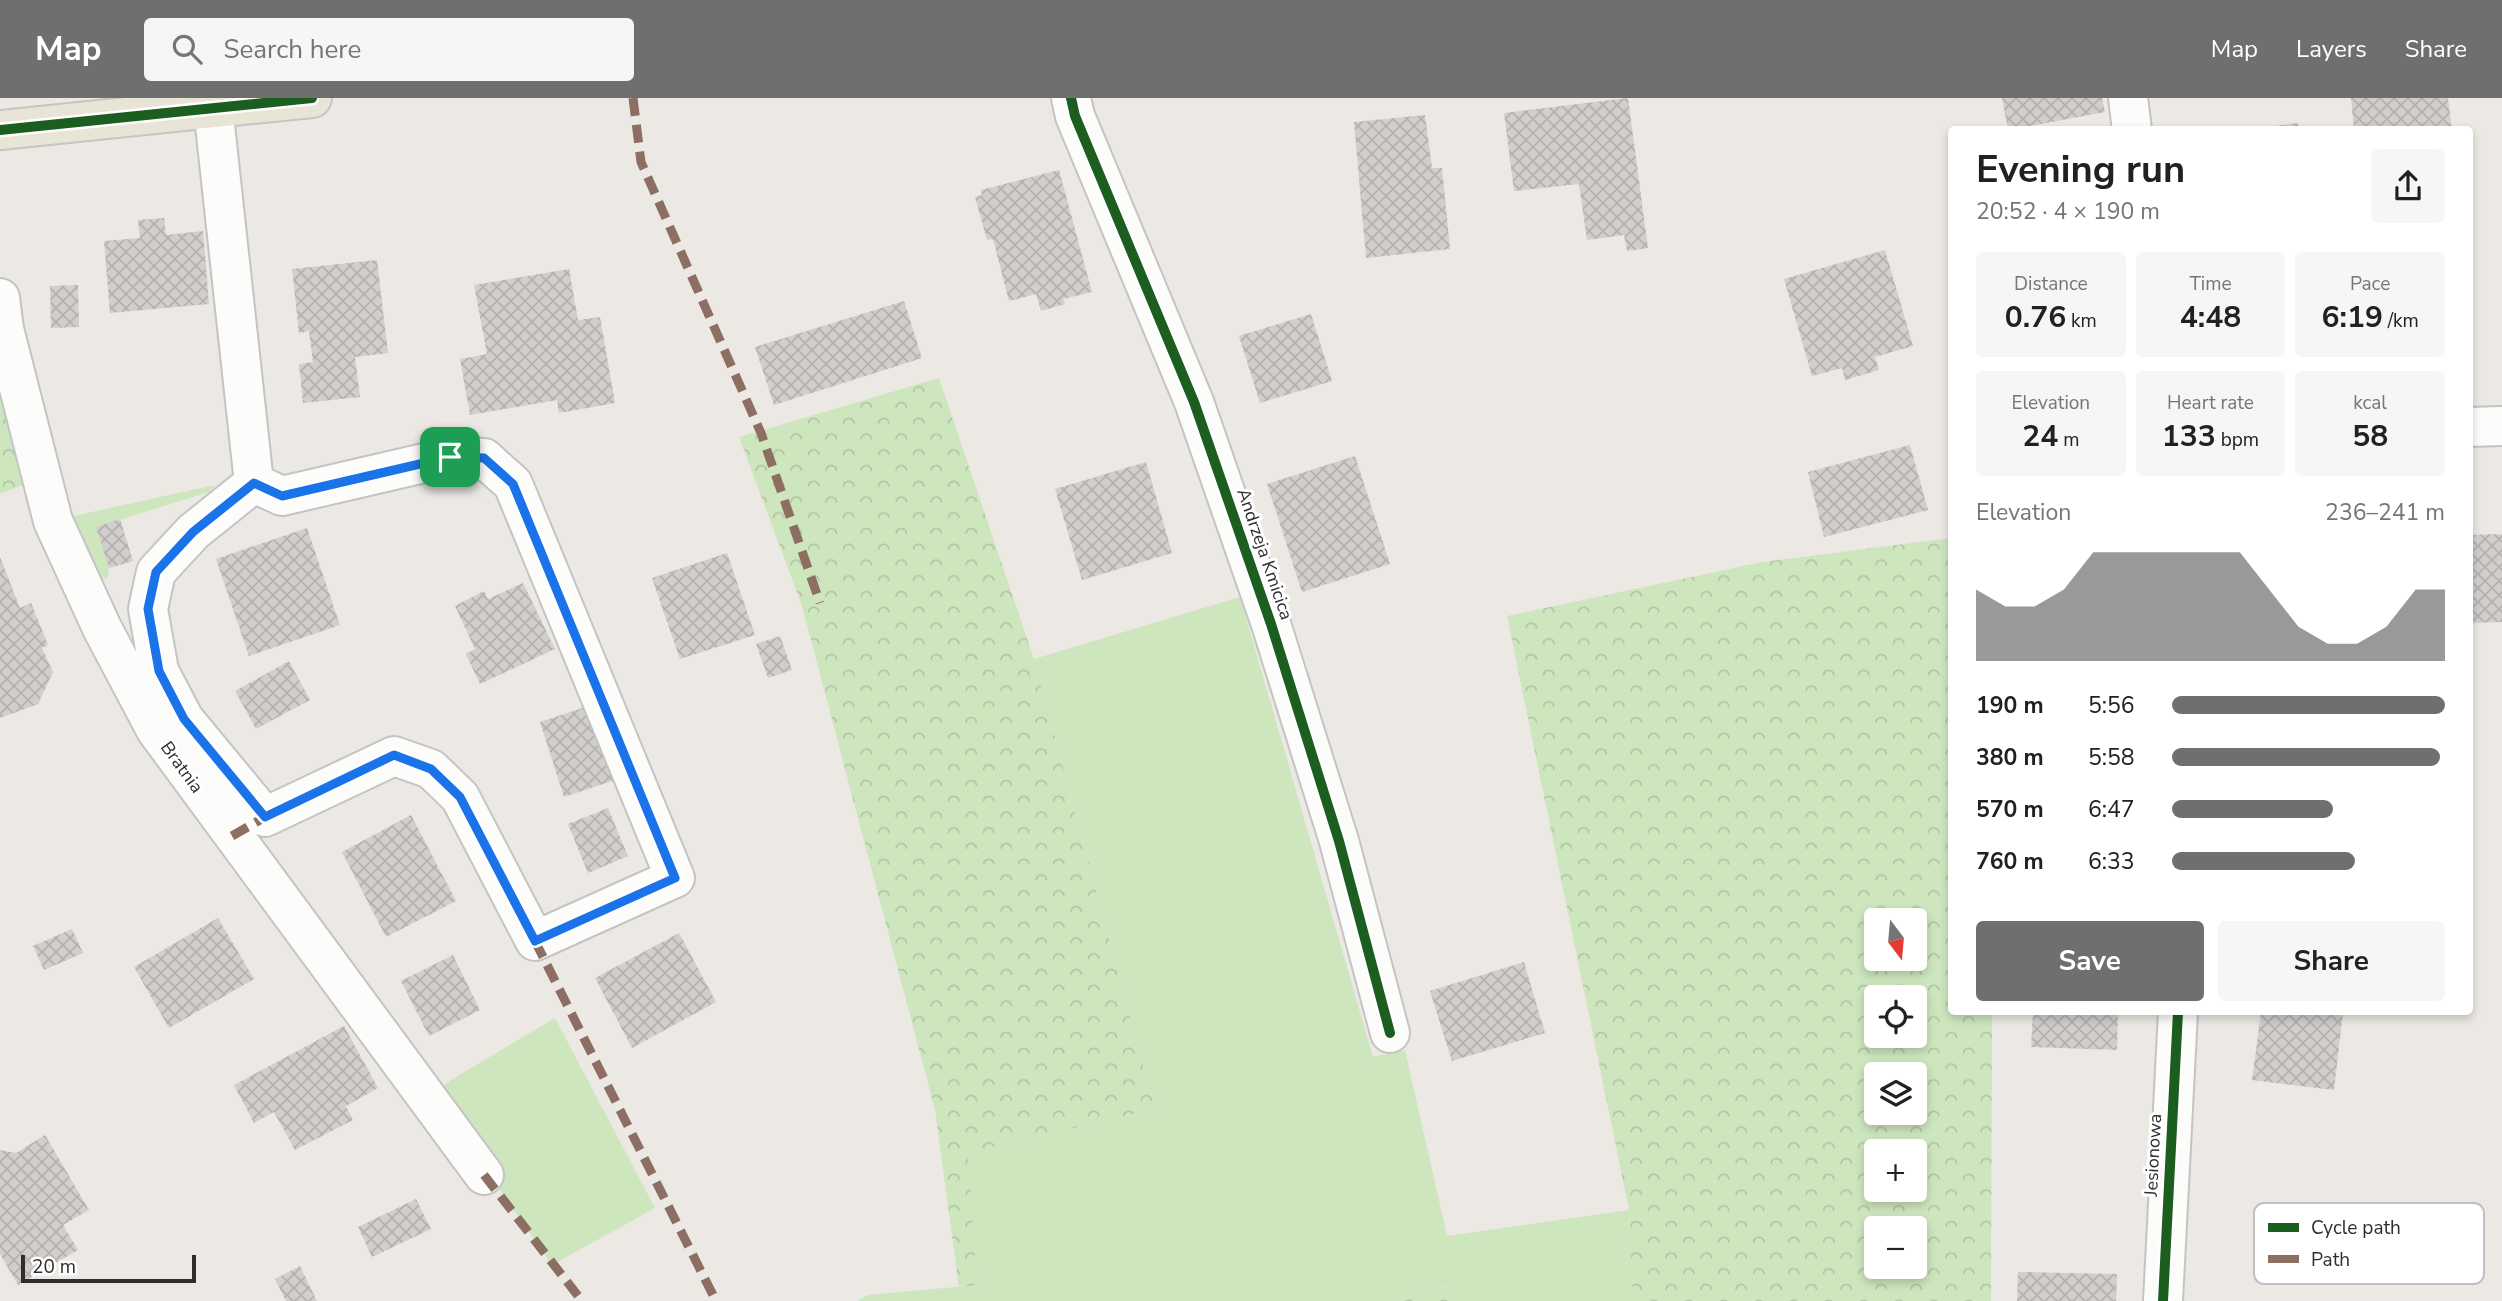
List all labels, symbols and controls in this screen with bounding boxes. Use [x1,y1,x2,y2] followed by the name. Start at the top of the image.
[144,18,634,81] search box
[35,27,102,72] text: Map
[168,30,206,68] icon: search
[224,32,361,67] text: Search here
[2211,33,2258,65] text: Map
[2296,33,2367,65] text: Layers
[2405,33,2467,65] text: Share
[1976,144,2185,195] text: Evening run
[2371,149,2445,223] button: share
[1976,196,2160,227] text: 20:52 · 4 × 190 m
[2014,271,2088,297] text: Distance
[2189,271,2232,297] text: Time
[2350,271,2390,297] text: Pace
[2005,297,2066,338] text: 0.76
[2180,297,2241,338] text: 4:48
[2321,297,2383,338] text: 6:19
[2066,308,2097,334] text: km
[2383,308,2419,334] text: /km
[2011,390,2090,416] text: Elevation
[2167,390,2254,416] text: Heart rate
[2353,390,2387,416] text: kcal
[2022,416,2058,457] text: 24
[2162,416,2216,457] text: 133
[2352,416,2388,457] text: 58
[420,427,480,487] pin
[2058,427,2079,453] text: m
[2216,427,2259,453] text: bpm
[431,438,469,476] icon: arrive
[1231,485,1299,623] street label: Andrzeja Kmicica
[1976,497,2071,528] text: Elevation
[2325,497,2445,528] text: 236–241 m
[1976,690,2044,721] text: 190 m
[2088,690,2135,721] text: 5:56
[155,736,209,798] street label: Bratnia
[1976,742,2044,773] text: 380 m
[2088,742,2135,773] text: 5:58
[1976,794,2044,825] text: 570 m
[2088,794,2135,825] text: 6:47
[1976,846,2044,877] text: 760 m
[2088,846,2135,877] text: 6:33
[1864,908,1927,971] north arrow
[1864,908,1927,1279] map controls
[1976,921,2204,1001] button: Save
[2218,921,2445,1001] button: Share
[1864,985,1927,1048] button: locate
[1864,1062,1927,1125] button: layers
[2139,1113,2167,1198] street label: Jesionowa
[1864,1139,1927,1202] button: +
[2254,1203,2484,1284] legend
[2311,1215,2401,1241] text: Cycle path
[1864,1216,1927,1279] button: −
[2311,1247,2350,1273] text: Path
[21,1252,196,1284] scale bar
[32,1254,76,1280] text: 20 m

